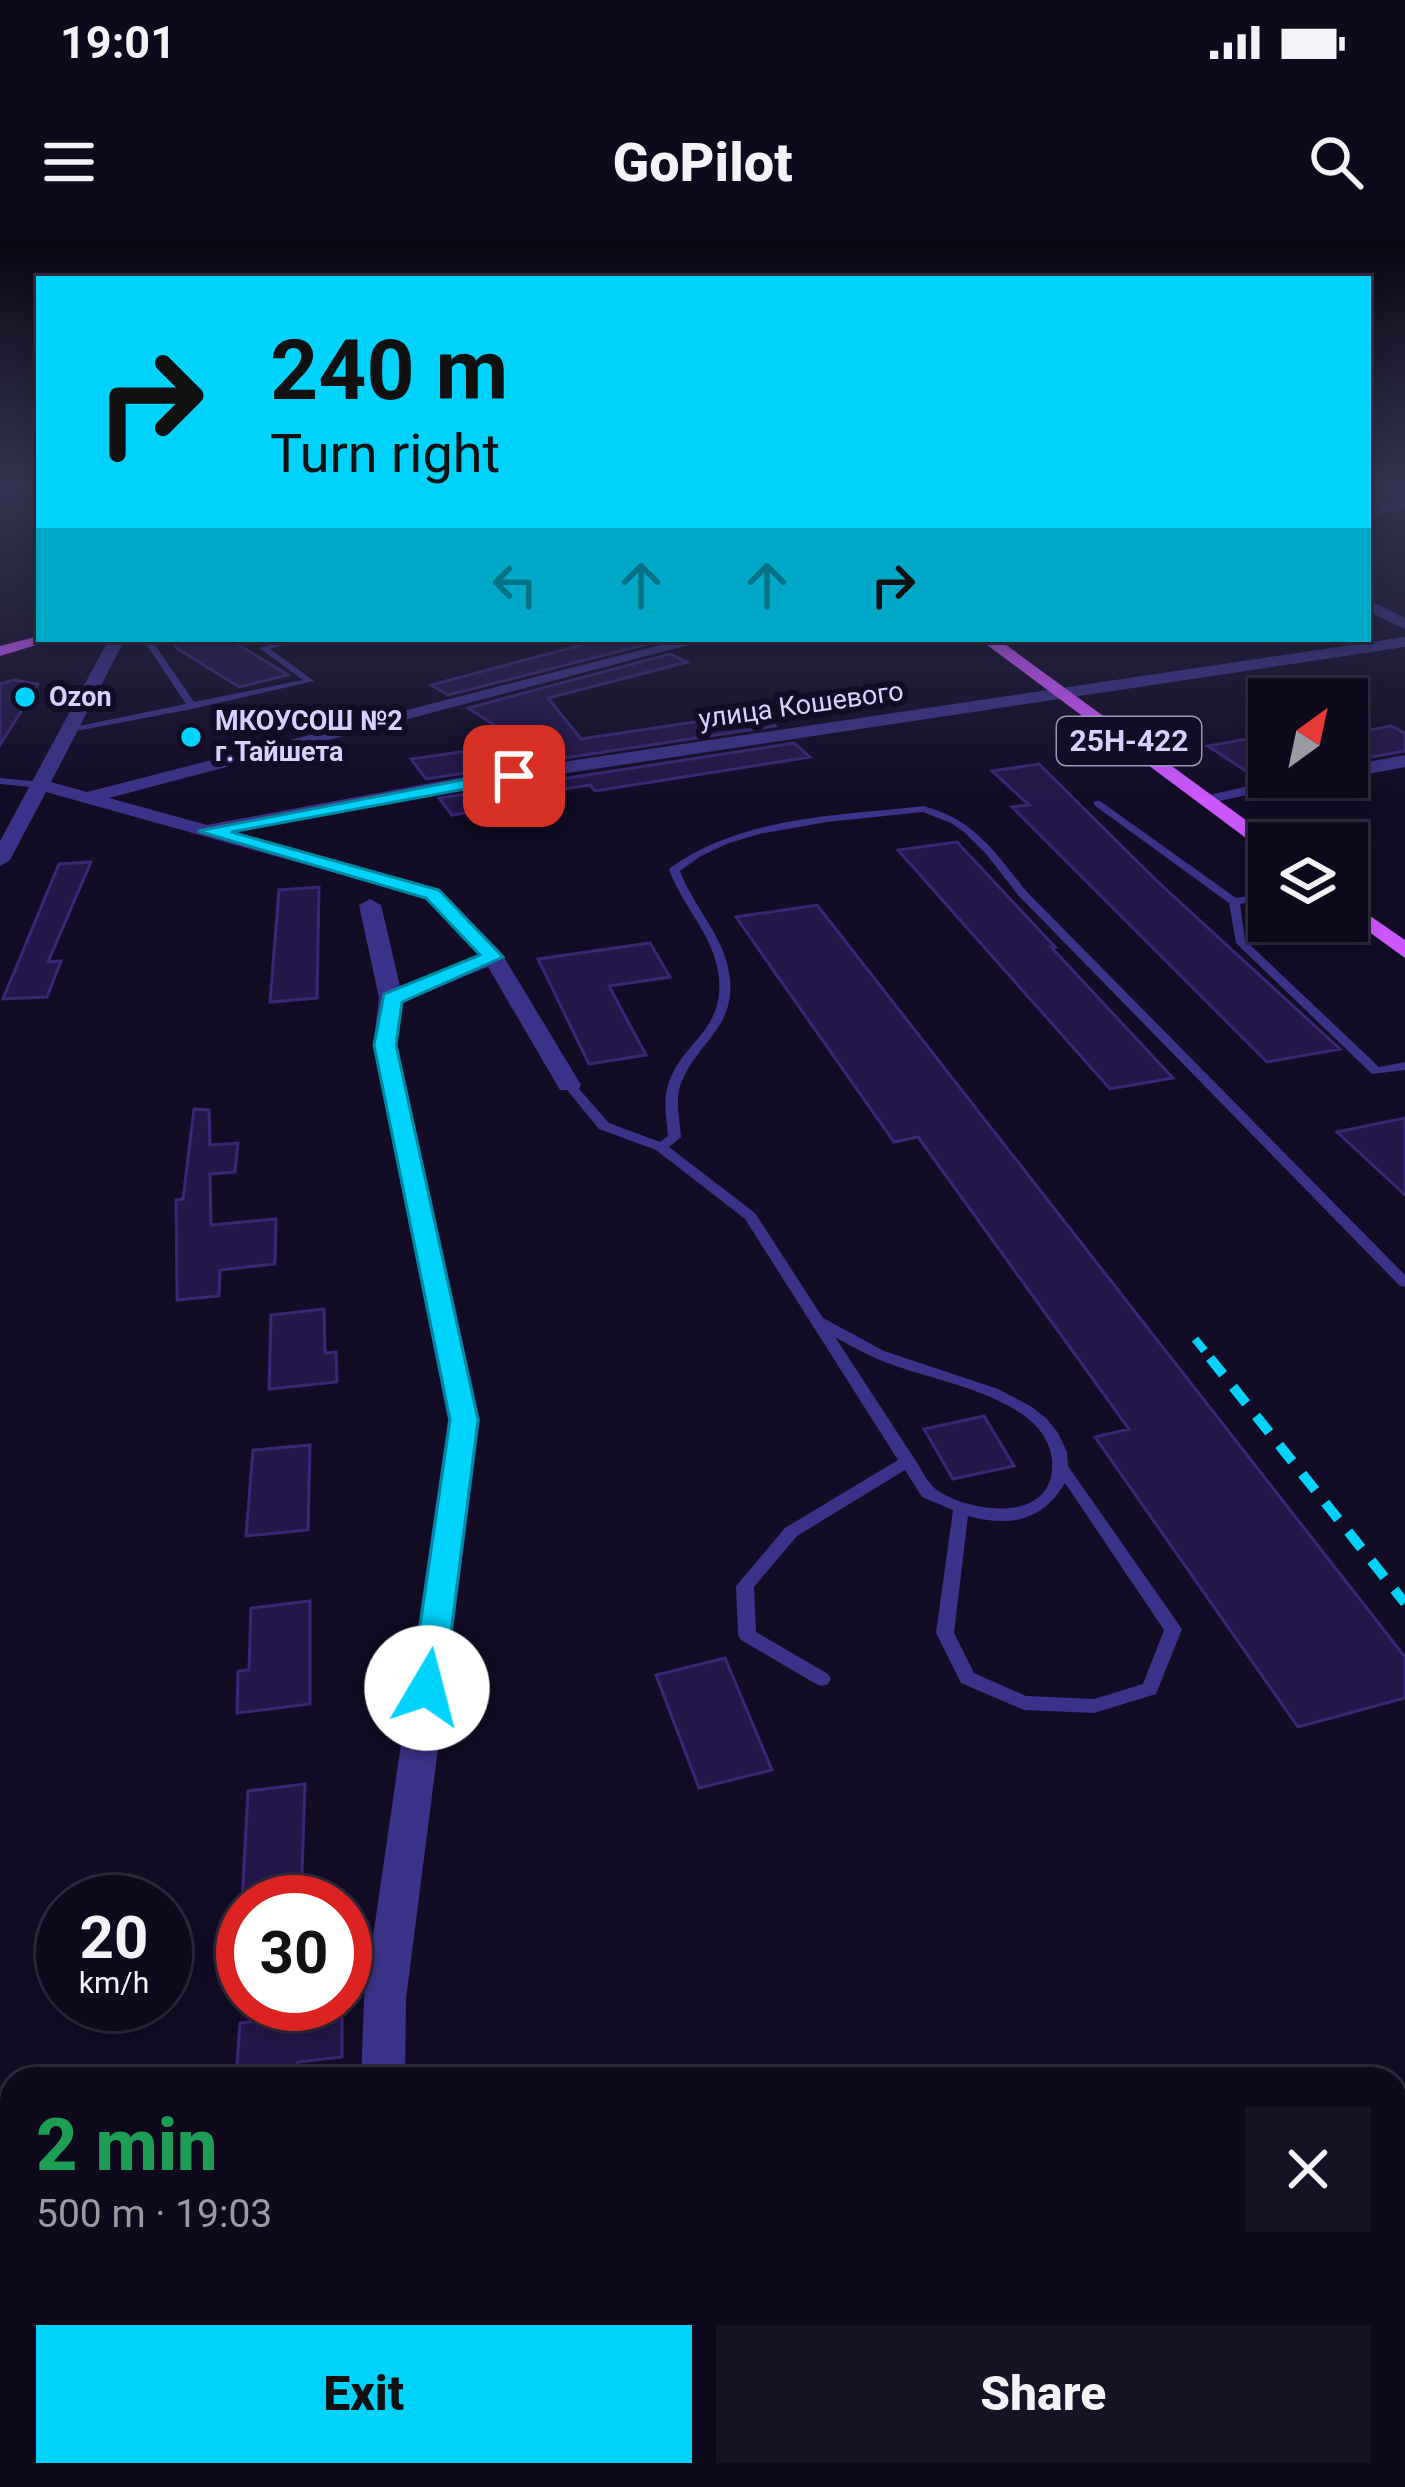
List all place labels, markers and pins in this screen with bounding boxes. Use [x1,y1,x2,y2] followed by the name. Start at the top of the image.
[49,681,112,713] place label: Ozon
[12,684,38,710] marker: Ozon
[215,705,403,768] place label: МКОУСОШ №2 г.Тайшета
[178,724,204,750] marker: МКОУСОШ №2 г.Тайшета
[463,725,565,827] pin

